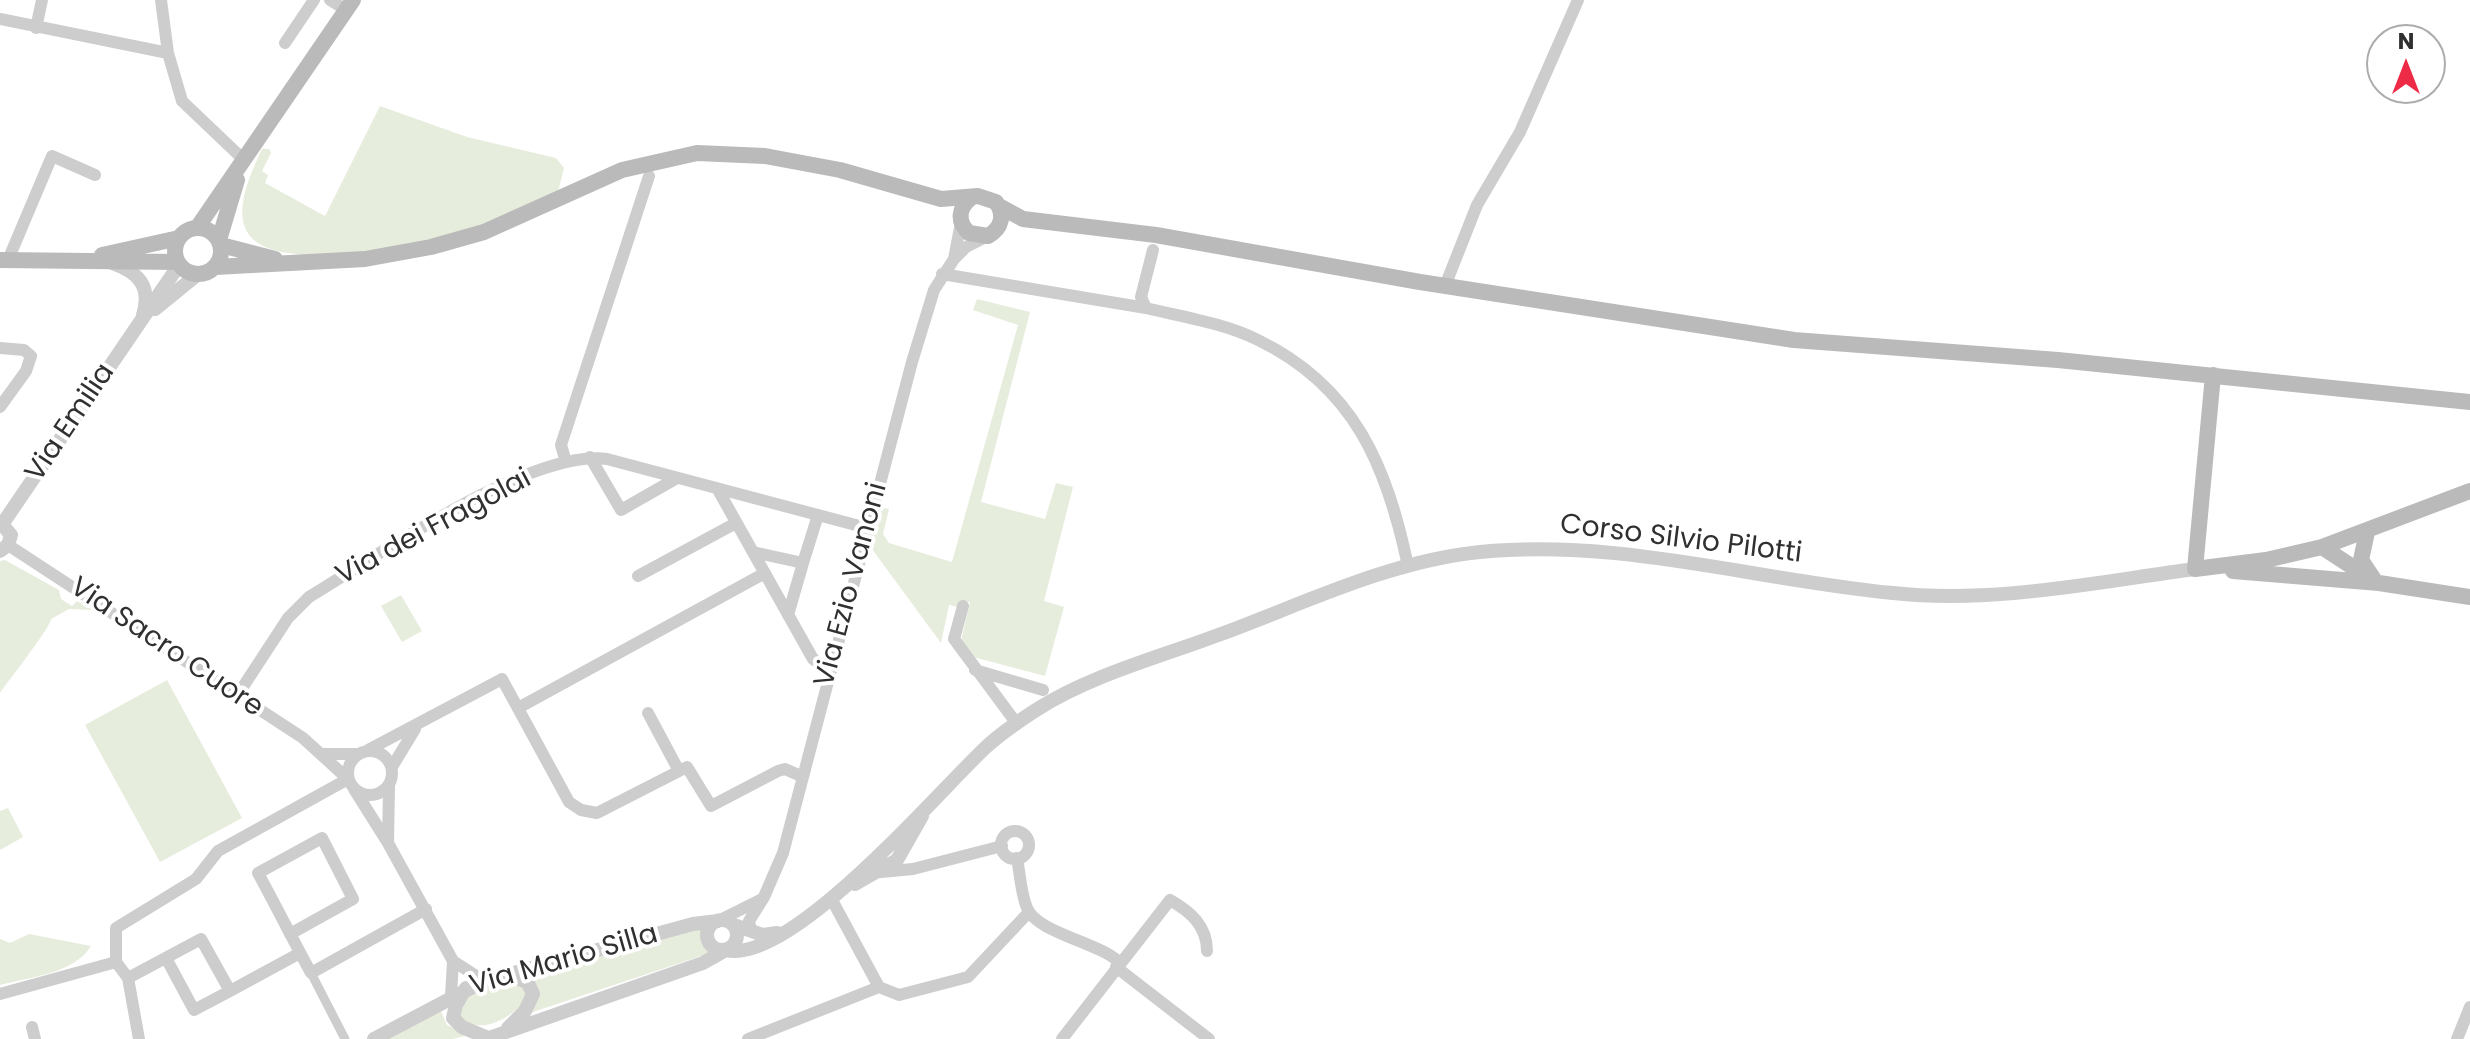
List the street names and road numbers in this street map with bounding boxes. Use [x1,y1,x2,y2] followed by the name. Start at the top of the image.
[19,358,123,488] street label: Via Emilia
[331,462,537,594] street label: Via dei Fragolai
[809,479,895,691] street label: Via Ezio Vanoni
[1558,508,1804,572] street label: Corso Silvio Pilotti
[63,571,269,725] street label: Via Sacro Cuore
[466,918,662,1004] street label: Via Mario Silla

